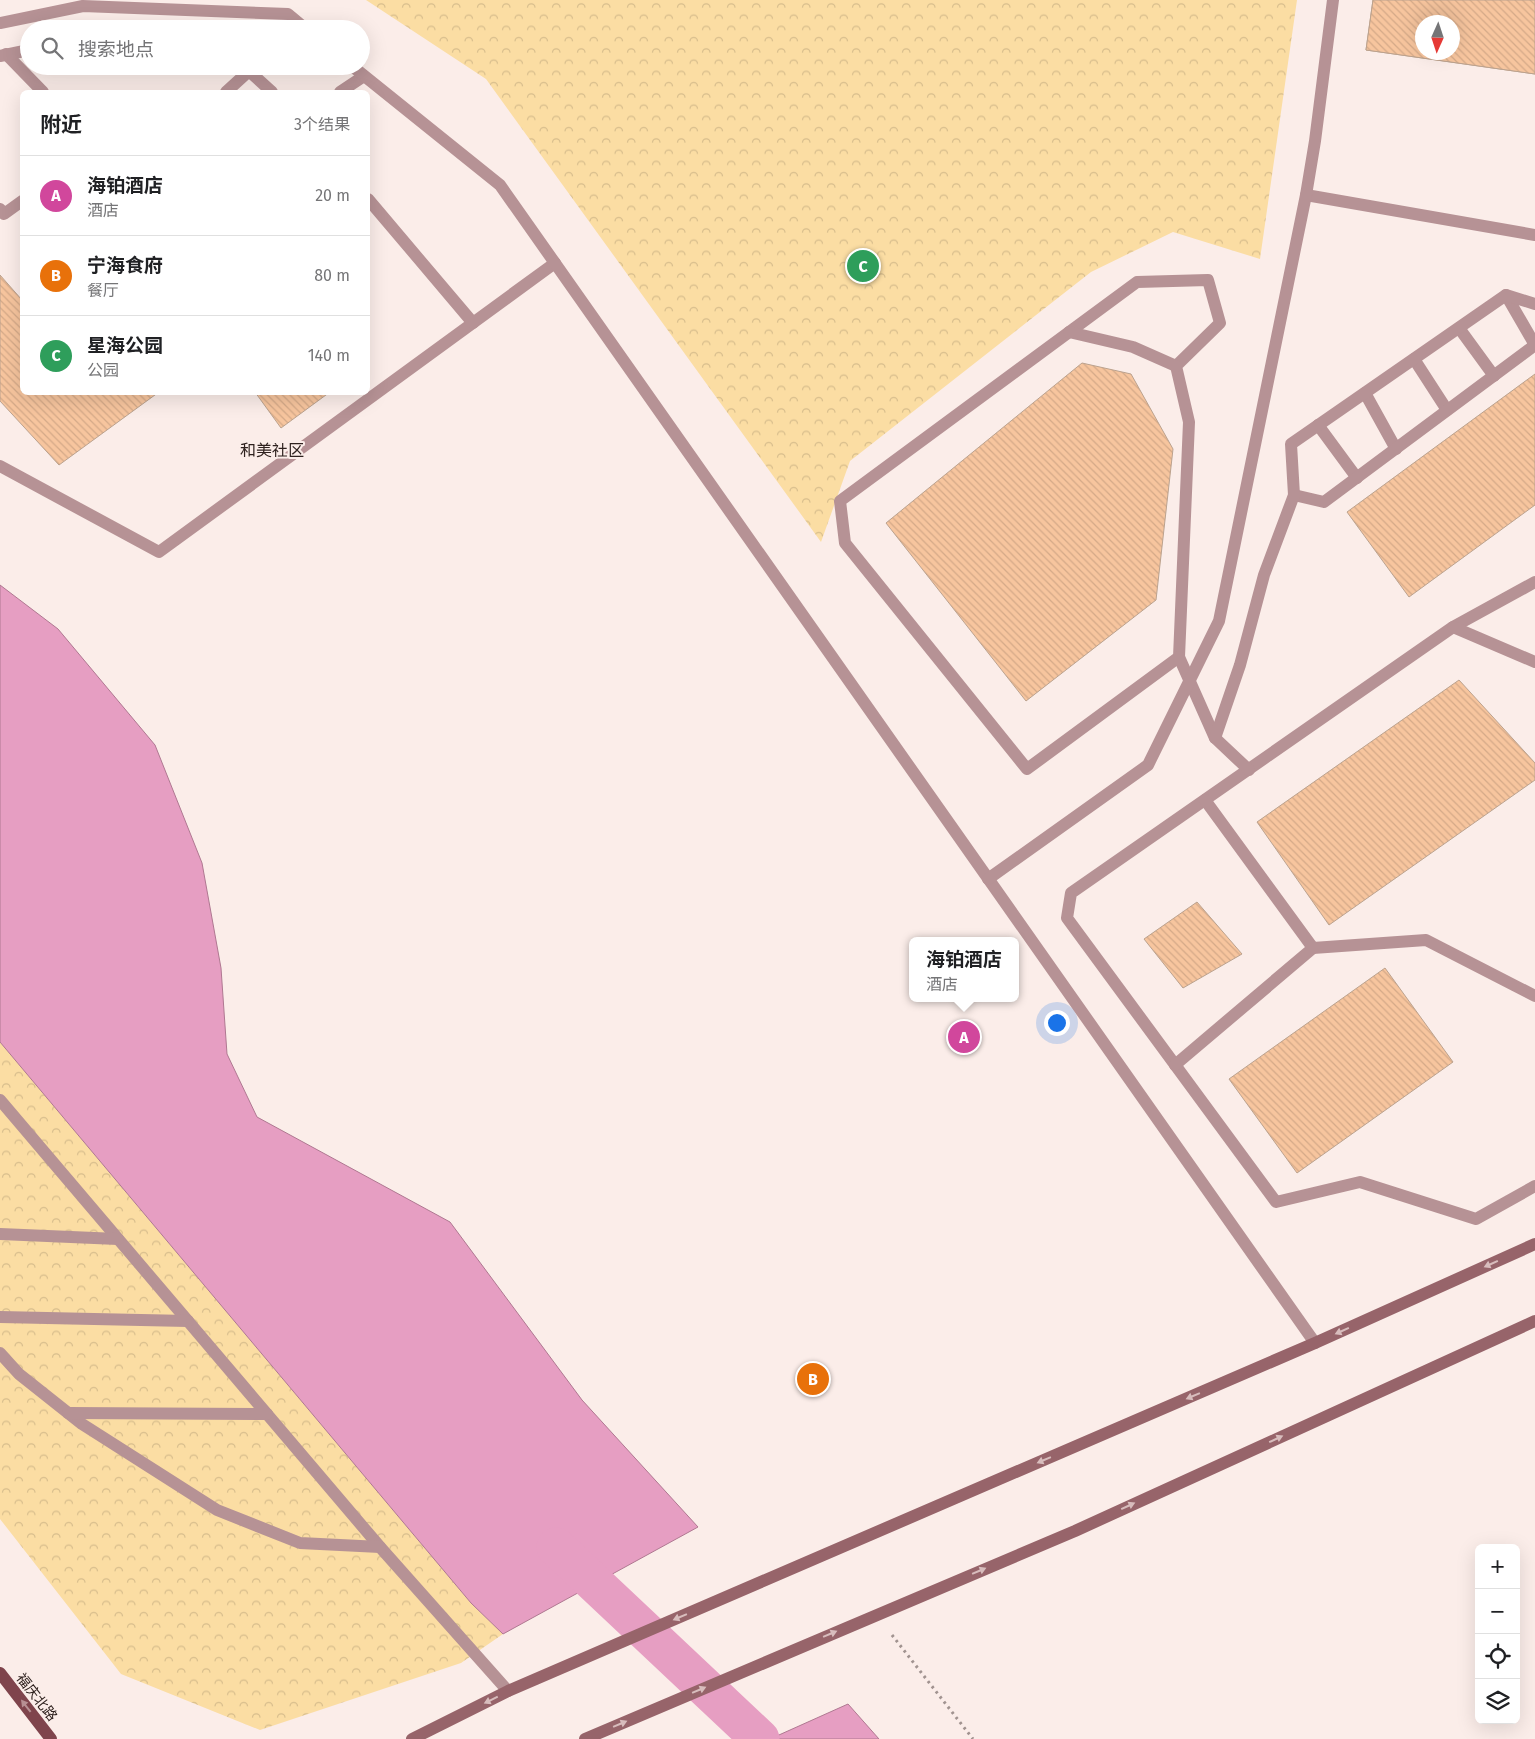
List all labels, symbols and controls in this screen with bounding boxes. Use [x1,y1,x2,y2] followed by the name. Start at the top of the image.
[1415,15,1460,60] north arrow
[20,20,370,75] search box
[38,34,66,62] icon: search
[78,38,154,61] text: 搜索地点
[40,112,82,138] text: 附近
[294,115,350,134] text: 3个结果
[87,174,163,197] text: 海铂酒店
[51,186,61,205] text: A
[315,186,350,205] text: 20 m
[87,201,119,220] text: 酒店
[847,247,879,285] pin: C
[87,254,163,277] text: 宁海食府
[51,266,61,285] text: B
[314,266,350,285] text: 80 m
[87,281,119,300] text: 餐厅
[87,334,163,357] text: 星海公园
[51,346,61,365] text: C
[308,346,350,365] text: 140 m
[87,361,119,380] text: 公园
[240,441,304,460] district label: 和美社区
[909,937,1019,1002] popup
[926,948,1002,971] text: 海铂酒店
[926,975,958,994] text: 酒店
[1044,1010,1070,1036] your location
[948,1018,980,1056] pin: A
[1484,1260,1498,1268] one-way arrow
[1335,1327,1349,1335] one-way arrow
[797,1360,829,1398] pin: B
[1186,1392,1201,1400] one-way arrow
[1269,1434,1283,1442] one-way arrow
[1036,1456,1051,1464] one-way arrow
[1121,1502,1135,1510] one-way arrow
[1475,1544,1520,1724] map controls
[1475,1544,1520,1589] button: +
[972,1567,987,1575] one-way arrow
[1475,1589,1520,1634] button: −
[673,1614,687,1622] one-way arrow
[823,1630,837,1638] one-way arrow
[1475,1634,1520,1679] button: locate
[13,1670,61,1725] street label: 福庆北路
[1475,1679,1520,1724] button: layers
[692,1685,706,1693] one-way arrow
[483,1696,498,1704] one-way arrow
[20,1700,31,1713] one-way arrow
[613,1719,627,1727] one-way arrow

